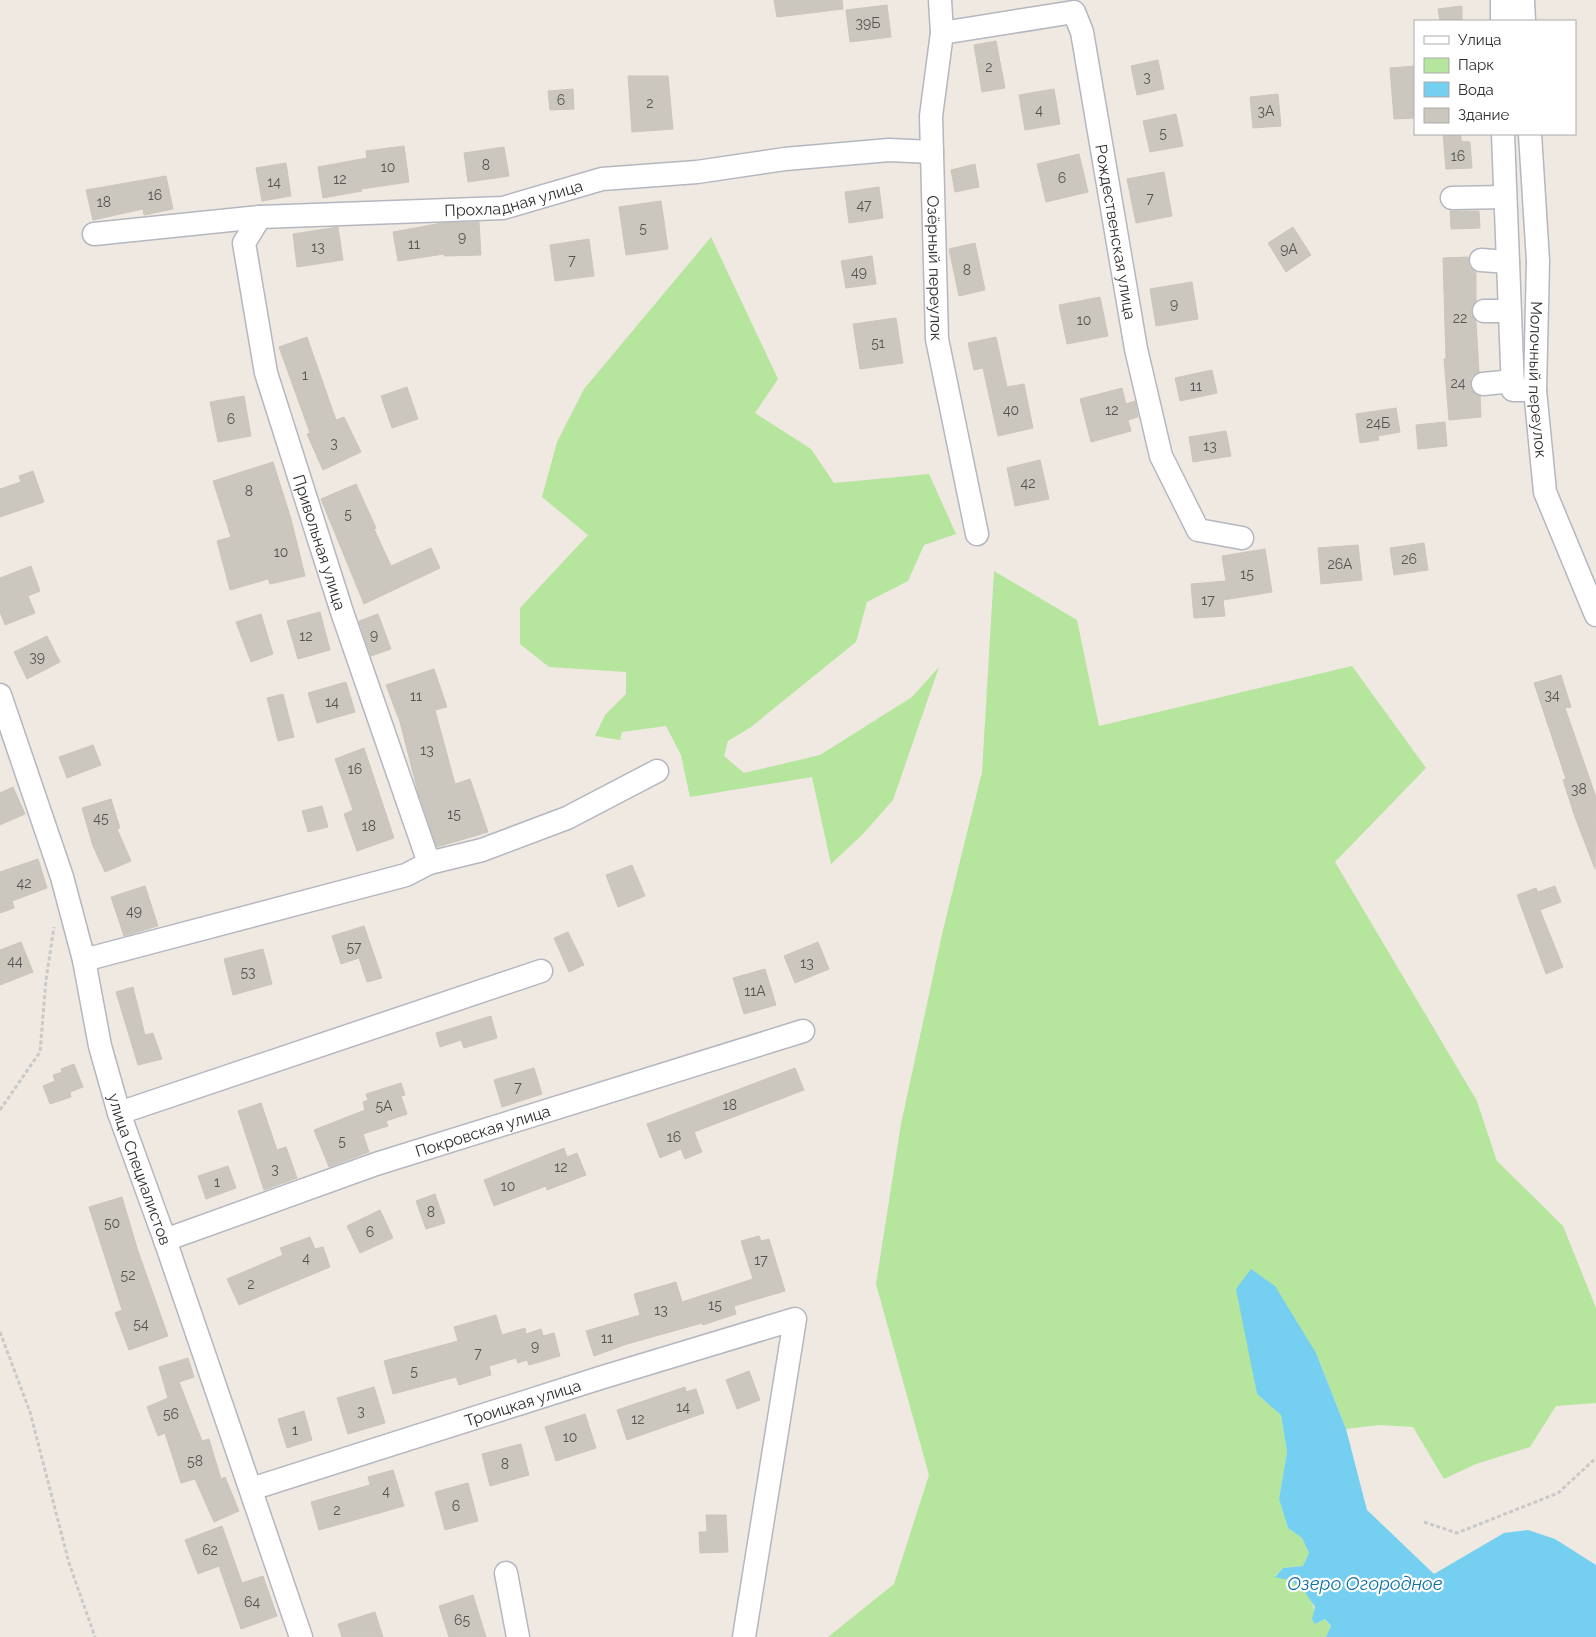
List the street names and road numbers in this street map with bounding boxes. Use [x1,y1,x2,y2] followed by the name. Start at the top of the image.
[1092,143,1140,321] street label: Рождественская улица
[444,176,585,220] street label: Прохладная улица
[924,195,947,341] street label: Озёрный переулок
[1525,301,1551,459] street label: Молочный переулок
[289,472,350,612] street label: Привольная улица
[104,1091,175,1247] street label: улица Специалистов
[413,1101,553,1161] street label: Покровская улица
[462,1375,583,1430] street label: Троицкая улица

